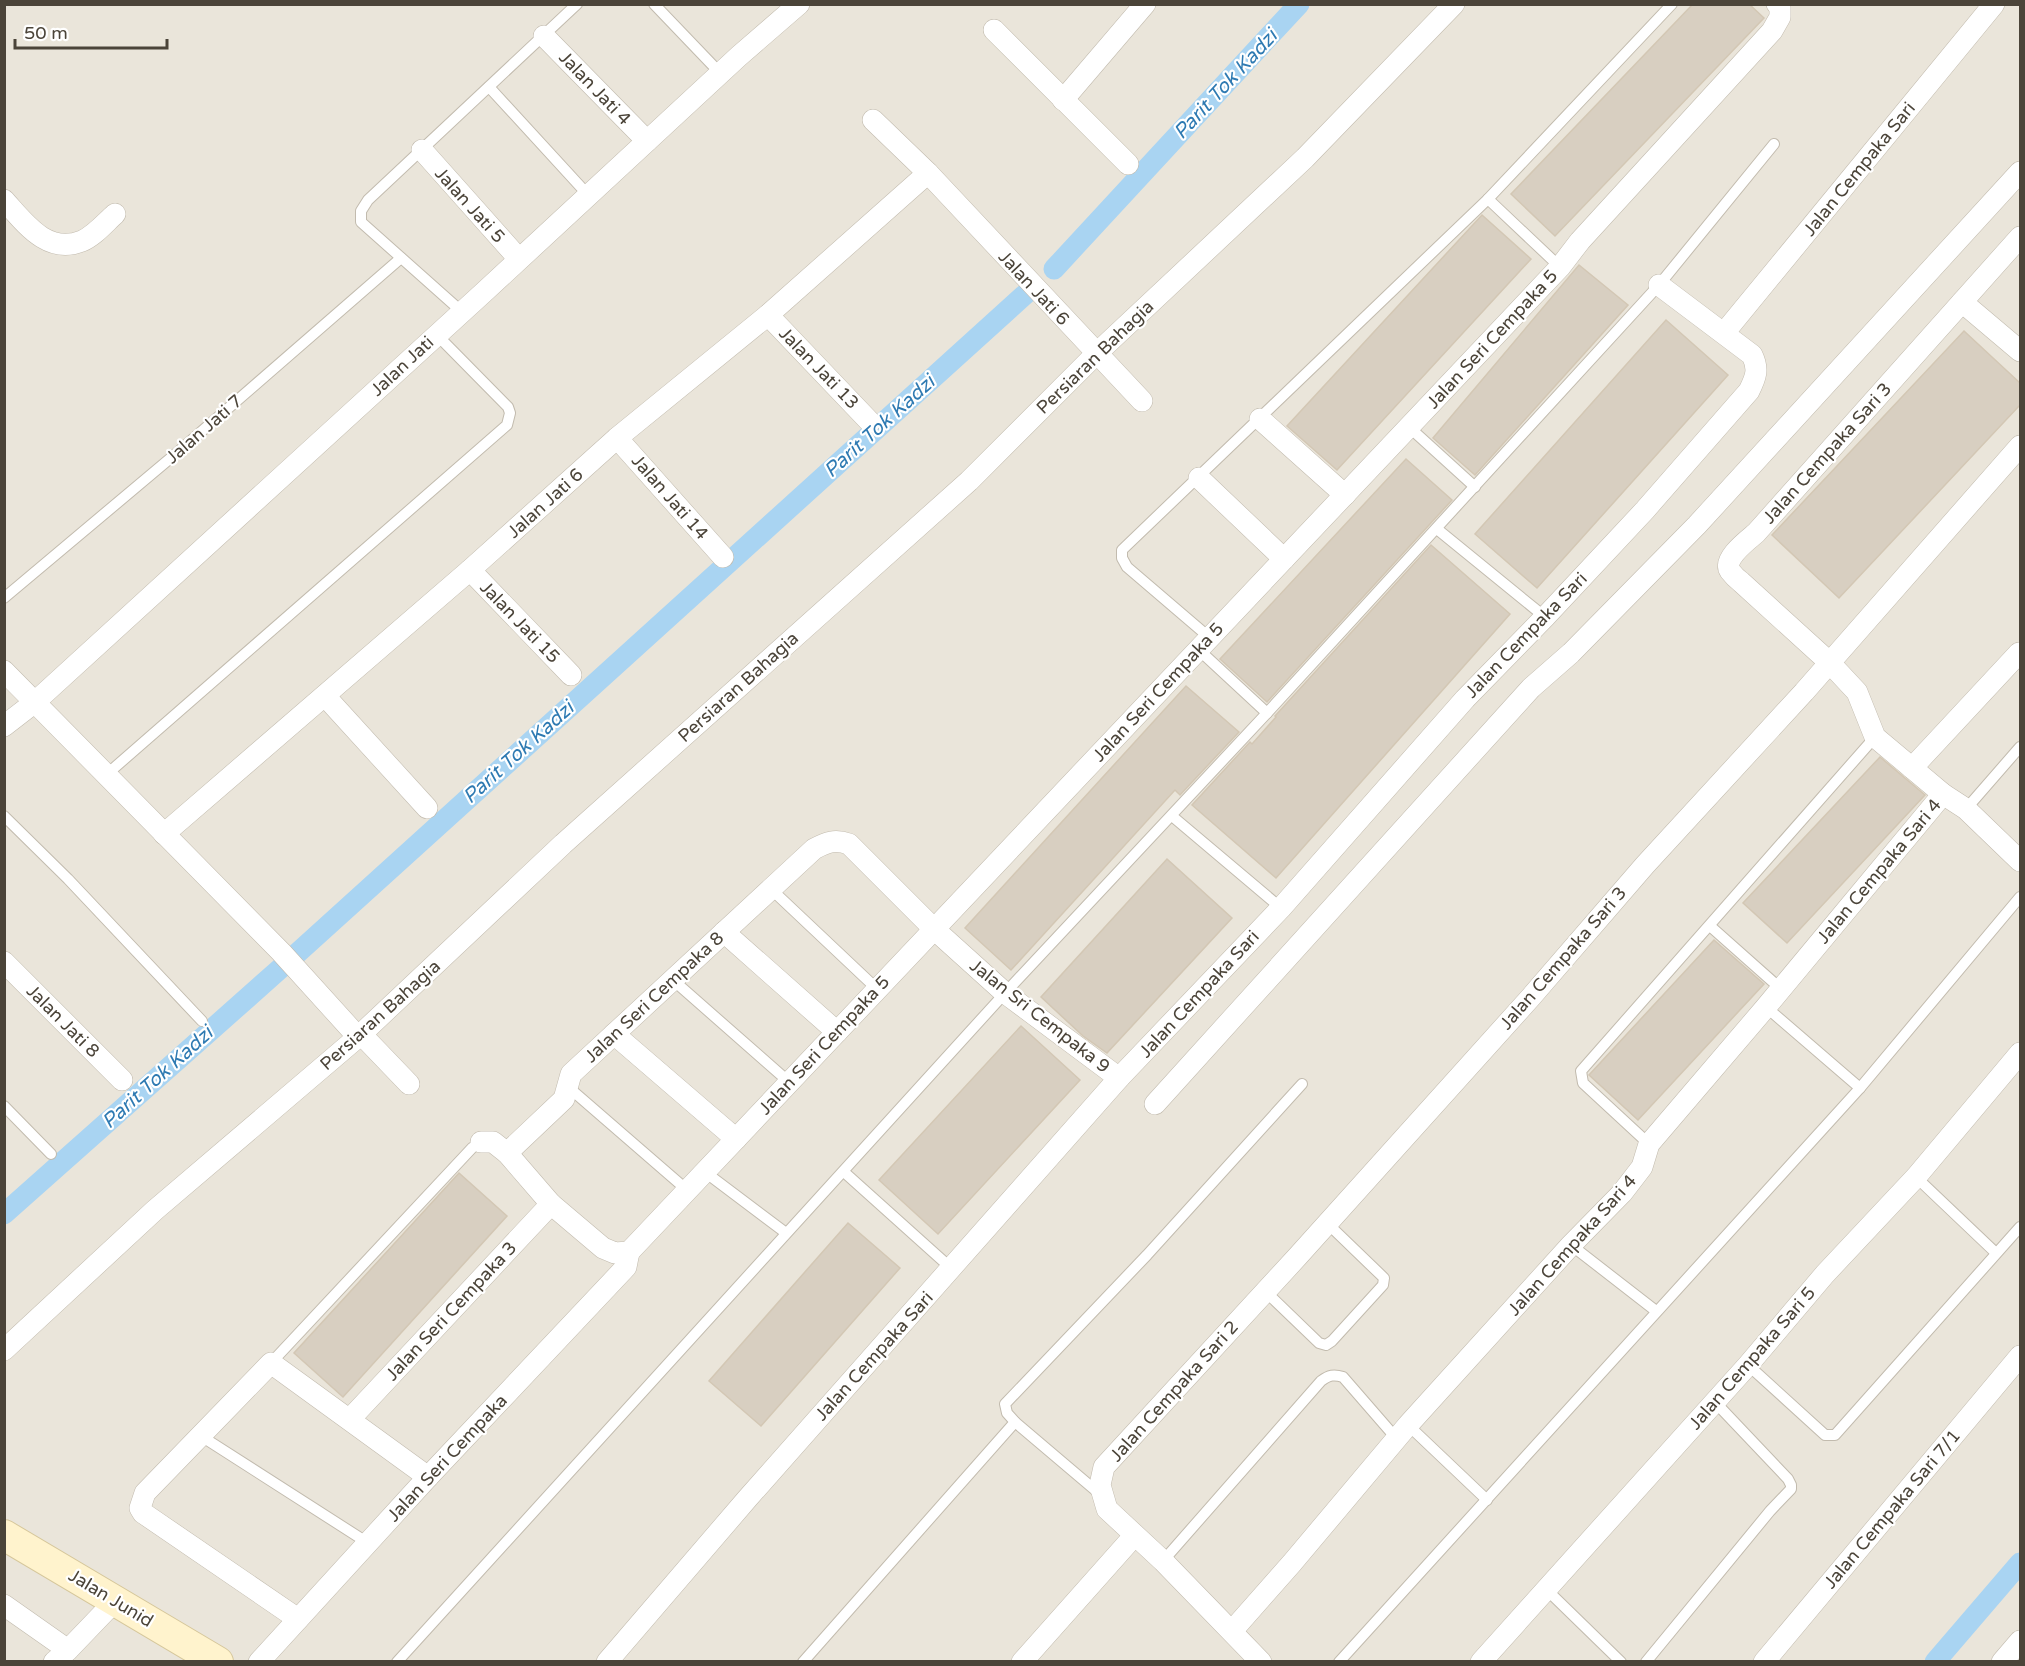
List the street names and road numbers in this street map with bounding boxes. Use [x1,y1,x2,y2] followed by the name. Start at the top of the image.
[554,46,636,130] street label: Jalan Jati 4
[1798,98,1920,240] street label: Jalan Cempaka Sari
[430,163,510,247] street label: Jalan Jati 5
[994,246,1074,330] street label: Jalan Jati 6
[1422,265,1562,413] street label: Jalan Seri Cempaka 5
[1032,295,1158,419] street label: Persiaran Bahagia
[774,322,864,414] street label: Jalan Jati 13
[366,331,438,401] street label: Jalan Jati
[1758,378,1896,528] street label: Jalan Cempaka Sari 3
[161,390,247,468] street label: Jalan Jati 7
[627,450,713,544] street label: Jalan Jati 14
[503,463,587,543] street label: Jalan Jati 6
[1460,568,1592,702] street label: Jalan Cempaka Sari
[475,576,565,668] street label: Jalan Jati 15
[1088,618,1228,766] street label: Jalan Seri Cempaka 5
[673,627,803,747] street label: Persiaran Bahagia
[1812,794,1946,948] street label: Jalan Cempaka Sari 4
[1495,882,1631,1034] street label: Jalan Cempaka Sari 3
[1134,926,1264,1062] street label: Jalan Cempaka Sari
[580,927,728,1067] street label: Jalan Seri Cempaka 8
[966,954,1114,1078] street label: Jalan Sri Cempaka 9
[315,955,445,1075] street label: Persiaran Bahagia
[754,971,894,1119] street label: Jalan Seri Cempaka 5
[22,980,104,1062] street label: Jalan Jati 8
[1503,1170,1641,1320] street label: Jalan Cempaka Sari 4
[381,1237,521,1385] street label: Jalan Seri Cempaka 3
[1684,1282,1820,1434] street label: Jalan Cempaka Sari 5
[810,1287,938,1425] street label: Jalan Cempaka Sari
[1105,1316,1243,1466] street label: Jalan Cempaka Sari 2
[382,1390,512,1526] street label: Jalan Seri Cempaka
[1819,1425,1965,1593] street label: Jalan Cempaka Sari 7/1
[65,1564,157,1632] street label: Jalan Junid

